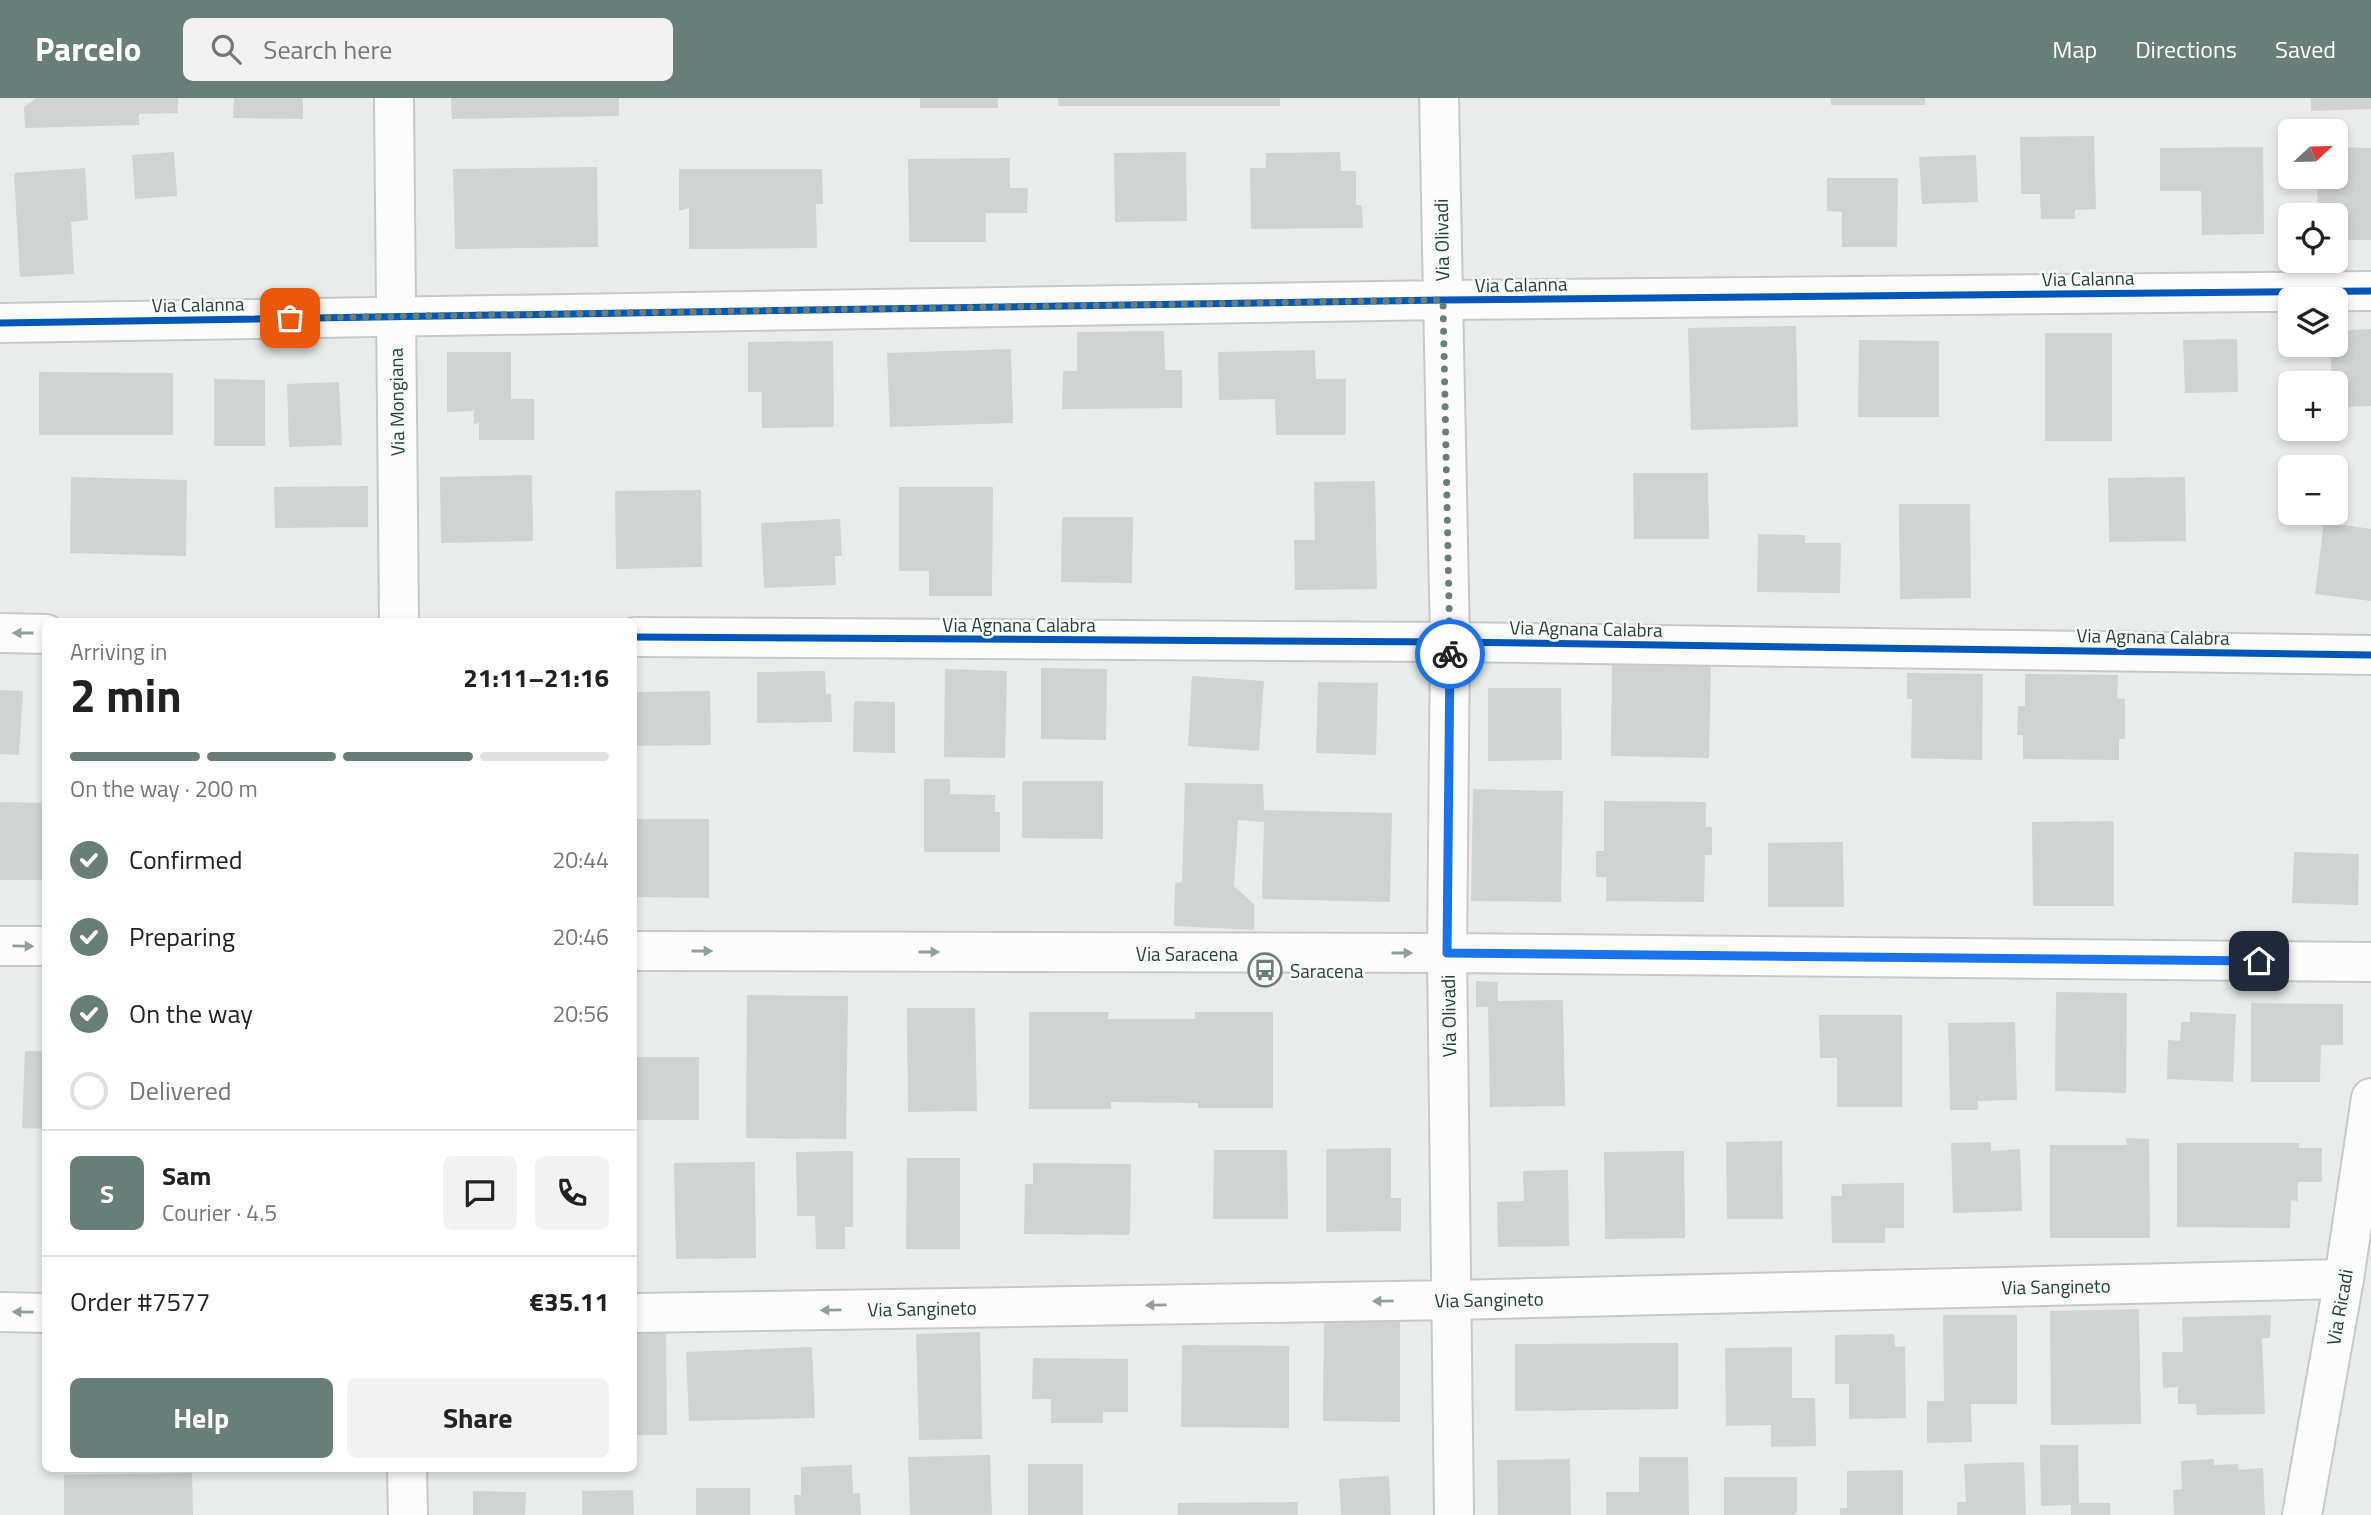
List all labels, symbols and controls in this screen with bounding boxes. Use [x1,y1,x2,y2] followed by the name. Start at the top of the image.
[183,18,673,81] search box
[35,24,141,74] text: Parcelo
[207,30,245,68] icon: search
[263,30,392,69] text: Search here
[2052,31,2097,67] text: Map
[2135,31,2237,67] text: Directions
[2275,31,2336,67] text: Saved
[2278,119,2348,189] north arrow
[2278,119,2348,525] map controls
[1426,198,1456,282] street label: Via Olivadi
[2278,203,2348,273] button: locate
[2041,263,2135,293] street label: Via Calanna
[1474,269,1568,299] street label: Via Calanna
[2278,287,2348,357] button: layers
[260,288,320,348] pin
[151,289,245,319] street label: Via Calanna
[271,299,309,337] icon: bag
[381,347,411,456] street label: Via Mongiana
[2278,371,2348,441] button: +
[2278,455,2348,525] button: −
[942,610,1096,639] street label: Via Agnana Calabra
[1509,612,1663,644] street label: Via Agnana Calabra
[1415,619,1485,689] courier
[2076,620,2230,652] street label: Via Agnana Calabra
[12,627,34,639] one-way arrow
[70,634,167,669] text: Arriving in
[1431,635,1469,673] icon: bike
[463,658,609,697] text: 21:11–21:16
[70,660,182,730] text: 2 min
[70,771,258,806] text: On the way · 200 m
[129,840,243,879] text: Confirmed
[70,841,108,879] icon: check
[552,842,609,877] text: 20:44
[129,917,235,956] text: Preparing
[70,918,108,956] icon: check
[552,919,609,954] text: 20:46
[2229,931,2289,991] pin
[1136,939,1239,968] street label: Via Saracena
[12,940,34,952] one-way arrow
[2240,942,2278,980] icon: home
[691,945,713,957] one-way arrow
[918,946,940,958] one-way arrow
[1391,947,1413,959] one-way arrow
[1246,951,1284,989] bus stop icon: Saracena
[1290,956,1364,985] place label: Saracena
[1433,974,1463,1058] street label: Via Olivadi
[129,994,253,1033] text: On the way
[70,995,108,1033] icon: check
[552,996,609,1031] text: 20:56
[129,1071,232,1110] text: Delivered
[162,1156,211,1195] text: Sam
[443,1156,517,1230] button: chat
[535,1156,609,1230] button: phone
[100,1174,114,1213] text: S
[162,1195,277,1230] text: Courier · 4.5
[2318,1267,2360,1347] street label: Via Ricadi
[2001,1271,2111,1301] street label: Via Sangineto
[70,1282,210,1321] text: Order #7577
[530,1282,609,1321] text: €35.11
[1434,1284,1544,1314] street label: Via Sangineto
[867,1293,977,1323] street label: Via Sangineto
[1372,1295,1394,1307] one-way arrow
[1145,1299,1167,1311] one-way arrow
[819,1304,841,1315] one-way arrow
[12,1307,34,1318] one-way arrow
[70,1378,333,1458] button: Help
[347,1378,609,1458] button: Share

